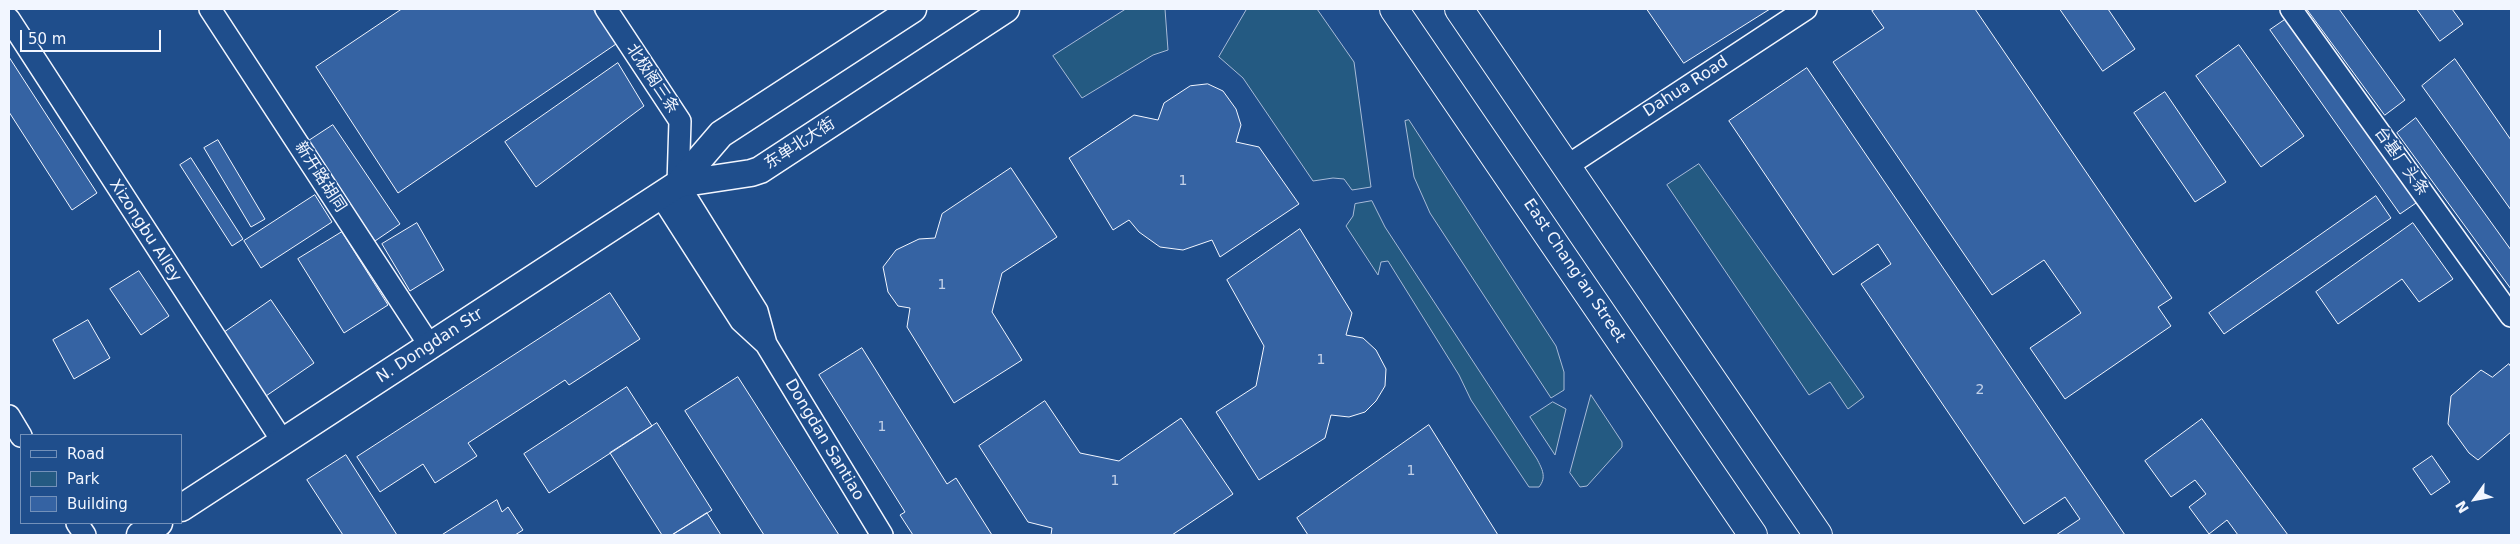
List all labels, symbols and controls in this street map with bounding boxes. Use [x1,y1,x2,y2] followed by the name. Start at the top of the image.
[22,20,164,52] scale bar
[28,30,66,48] text: 50 m
[622,40,682,118] street label: 北极阁三条
[1640,52,1732,122] street label: Dahua Road
[761,114,839,174] street label: 东单北大街
[2370,124,2432,200] street label: 台基厂头条
[290,138,350,216] street label: 新开路胡同
[1179,173,1187,189] house number: 1
[105,176,185,286] street label: Xizongbu Alley
[1519,196,1629,346] street label: East Chang'an Street
[938,277,946,293] house number: 1
[373,305,487,387] street label: N. Dongdan Str
[1317,352,1325,368] house number: 1
[780,376,868,504] street label: Dongdan Santiao
[1976,382,1984,398] house number: 2
[878,419,886,435] house number: 1
[20,434,182,524] legend
[67,445,105,463] text: Road
[1407,463,1415,479] house number: 1
[67,470,99,488] text: Park
[1111,473,1119,489] house number: 1
[2450,474,2500,524] north arrow
[67,495,128,513] text: Building
[2452,498,2472,516] text: N

